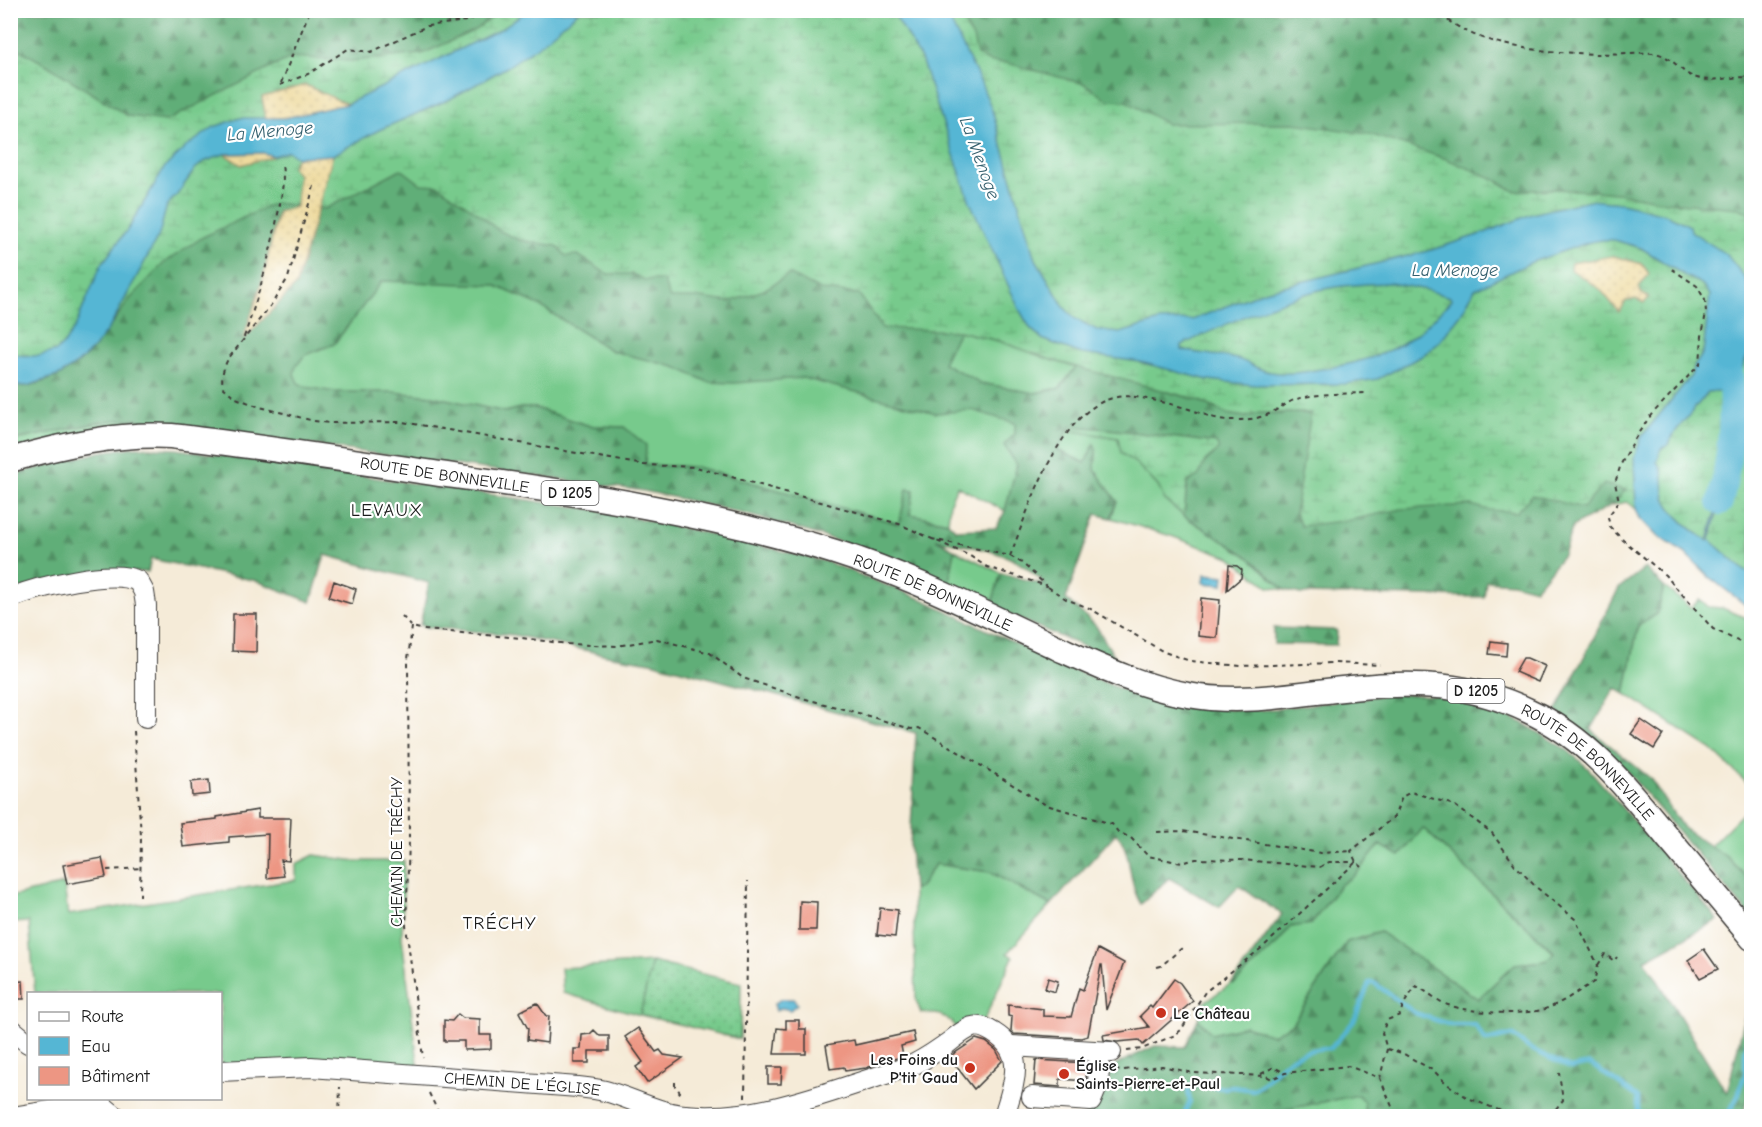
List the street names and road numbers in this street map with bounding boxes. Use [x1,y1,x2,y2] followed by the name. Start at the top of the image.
[359,454,531,497] street label: ROUTE DE BONNEVILLE
[542,481,598,505] road number: D 1205
[851,551,1015,635] street label: ROUTE DE BONNEVILLE
[1448,679,1504,703] road number: D 1205
[1518,701,1658,824] street label: ROUTE DE BONNEVILLE
[387,777,406,927] street label: CHEMIN DE TRÉCHY
[443,1069,602,1100] street label: CHEMIN DE L'ÉGLISE

